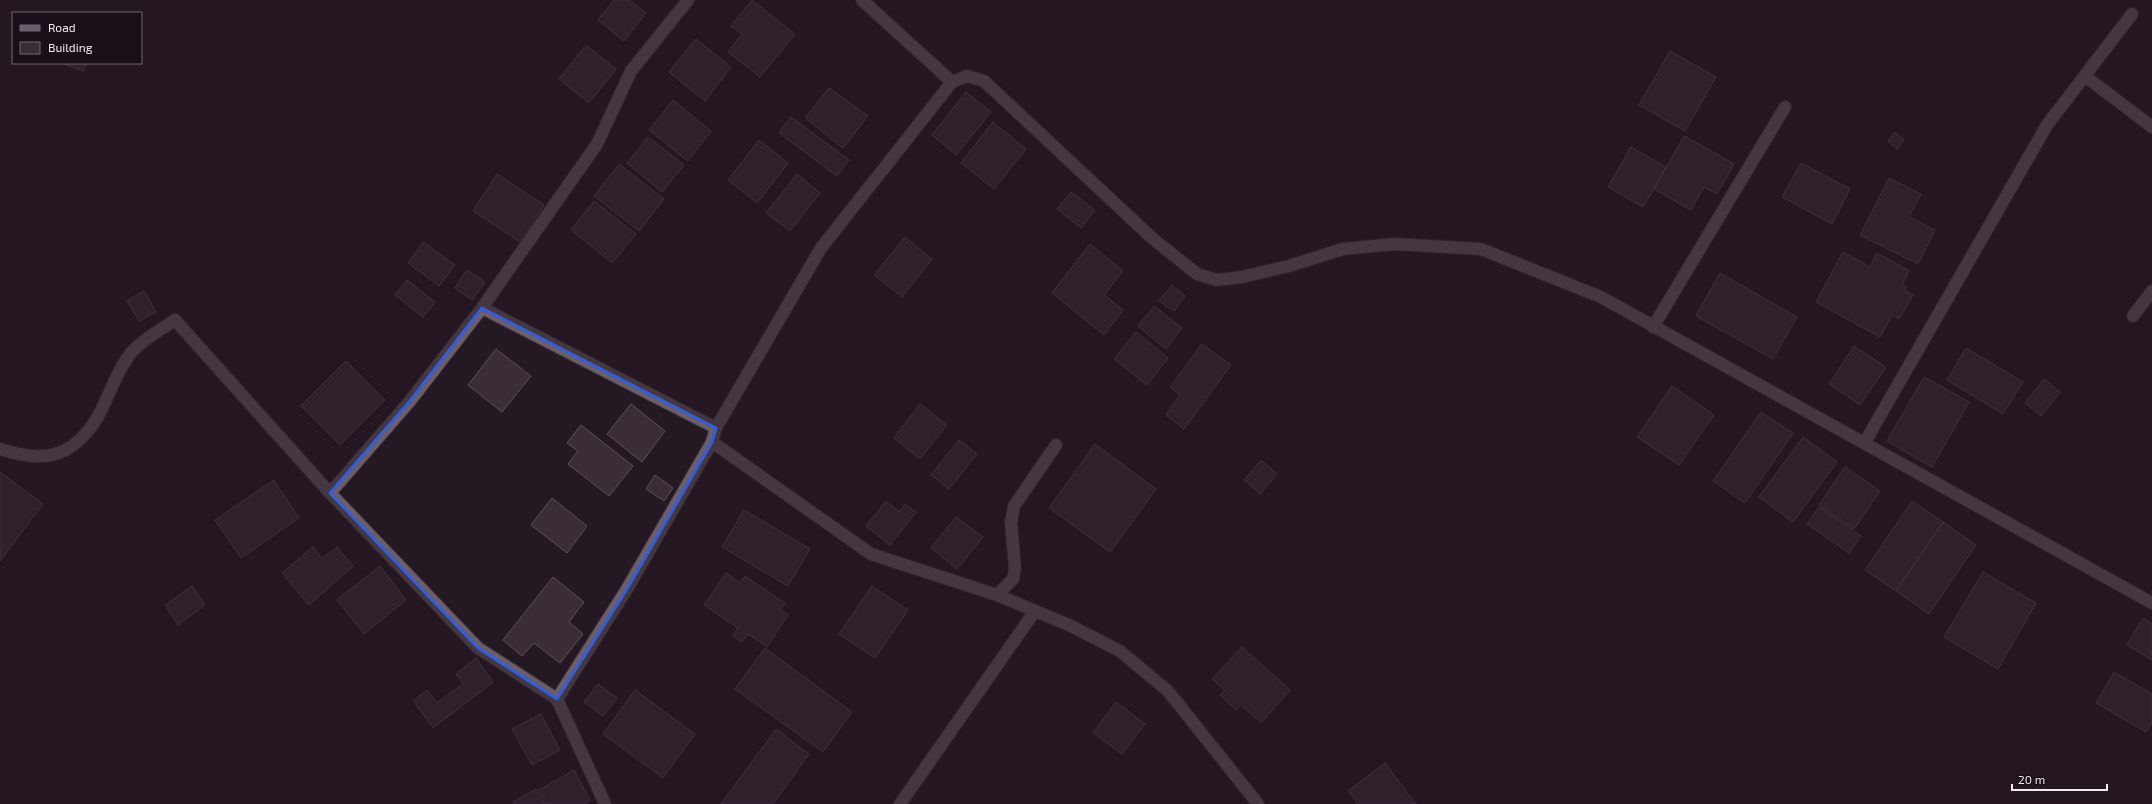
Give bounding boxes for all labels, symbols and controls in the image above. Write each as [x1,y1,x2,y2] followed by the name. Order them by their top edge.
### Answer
[12,12,142,64] legend
[48,20,76,34] text: Road
[48,40,93,54] text: Building
[2012,766,2107,792] scale bar
[2018,772,2045,786] text: 20 m

